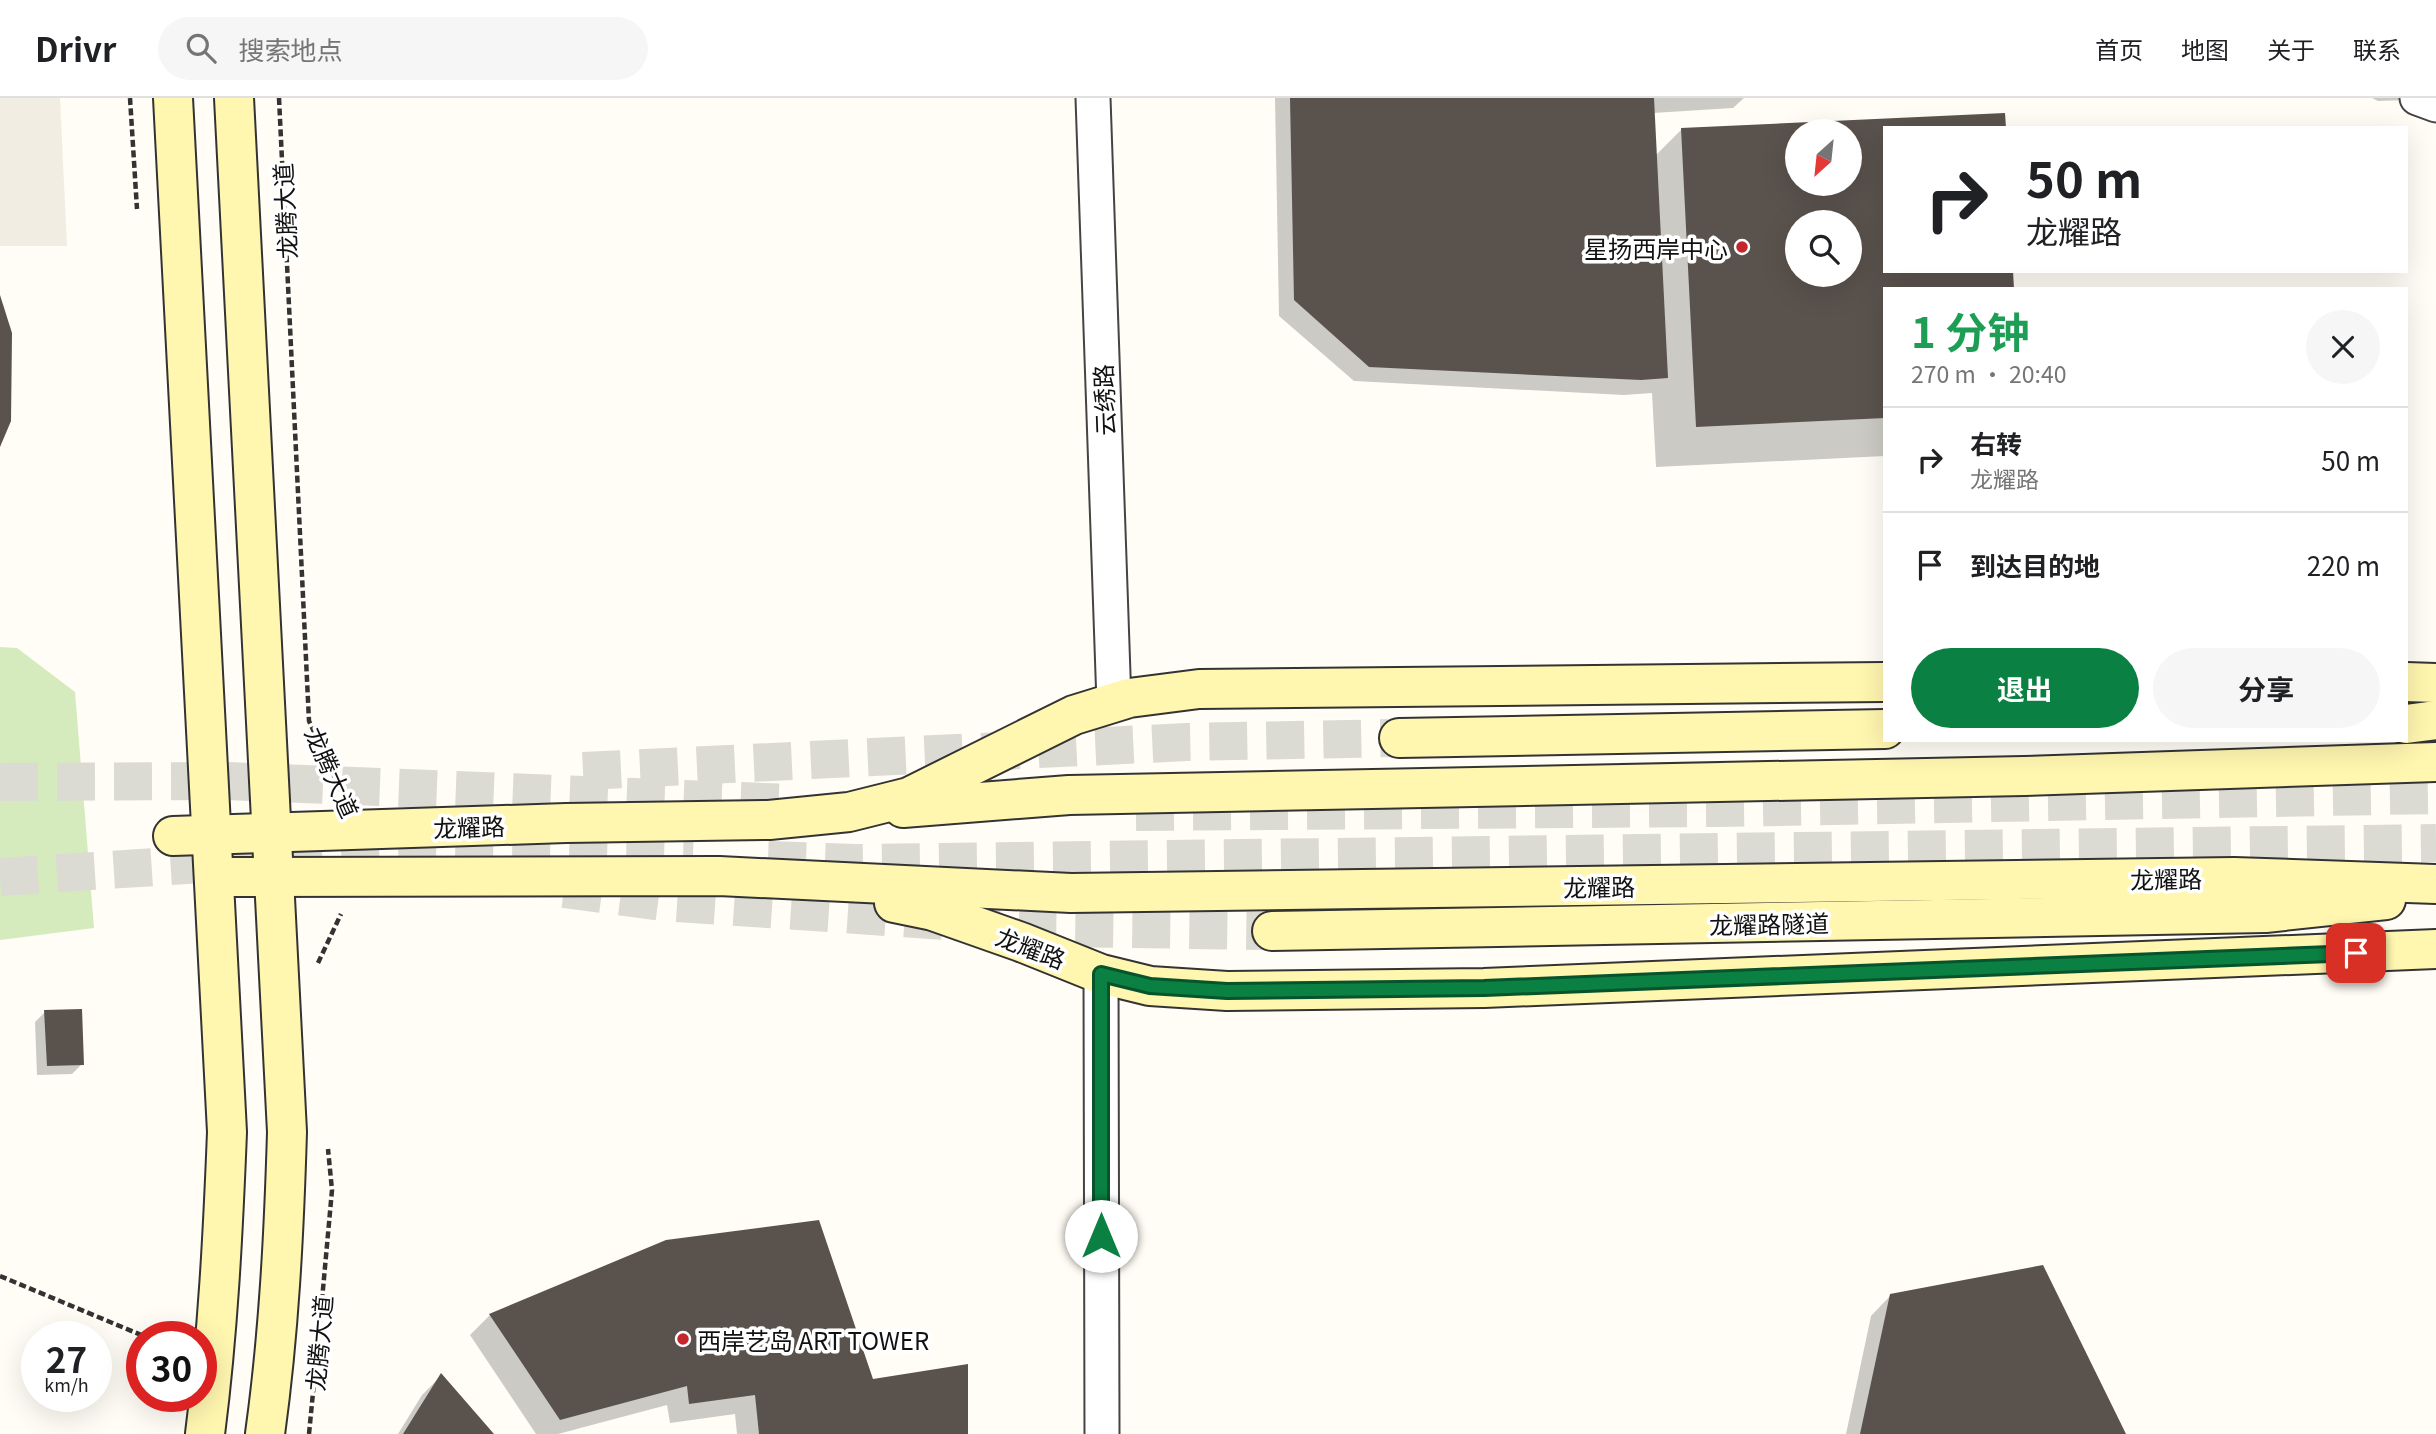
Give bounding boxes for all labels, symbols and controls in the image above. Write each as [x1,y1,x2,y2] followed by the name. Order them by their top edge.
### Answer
[158,17,648,80] search box
[35,24,116,72] text: Drivr
[182,29,220,67] icon: search
[238,30,342,67] text: 搜索地点
[2095,31,2143,66] text: 首页
[2181,31,2229,66] text: 地图
[2267,31,2315,66] text: 关于
[2353,31,2401,66] text: 联系
[1785,119,1862,196] north arrow
[1785,119,1862,287] map controls
[2026,141,2142,212] text: 50 m
[1911,154,2002,245] icon: right
[264,162,304,260] street label: 龙腾大道
[2026,207,2122,253] text: 龙耀路
[1785,210,1862,287] button: search
[1584,230,1728,265] place label: 星扬西岸中心
[1734,239,1750,255] marker: 星扬西岸中心
[1911,299,2029,360] text: 1 分钟
[2306,310,2380,384] button: close
[1911,356,2067,390] text: 270 m · 20:40
[1084,363,1122,437] street label: 云绣路
[1970,424,2022,461] text: 右转
[1911,441,1949,479] icon: right
[2321,441,2380,478] text: 50 m
[1970,461,2039,495] text: 龙耀路
[1911,546,1949,584] icon: arrive
[1970,546,2100,583] text: 到达目的地
[2307,546,2380,583] text: 220 m
[1911,648,2139,728] button: 退出
[2153,648,2380,728] button: 分享
[297,721,369,823] street label: 龙腾大道
[432,807,506,845] street label: 龙耀路
[2130,860,2202,896] street label: 龙耀路
[1563,868,1635,904] street label: 龙耀路
[1709,904,1829,942] street label: 龙耀路隧道
[991,918,1071,976] street label: 龙耀路
[2326,923,2386,983] pin
[2337,934,2375,972] icon: arrive
[1064,1199,1138,1273] position arrow
[296,1294,340,1392] street label: 龙腾大道
[126,1321,217,1412] speed limit sign: 30
[697,1322,929,1357] place label: 西岸艺岛 ART TOWER
[675,1331,691,1347] marker: 西岸艺岛 ART TOWER
[46,1332,87,1383] text: 27
[44,1371,89,1397] text: km/h

